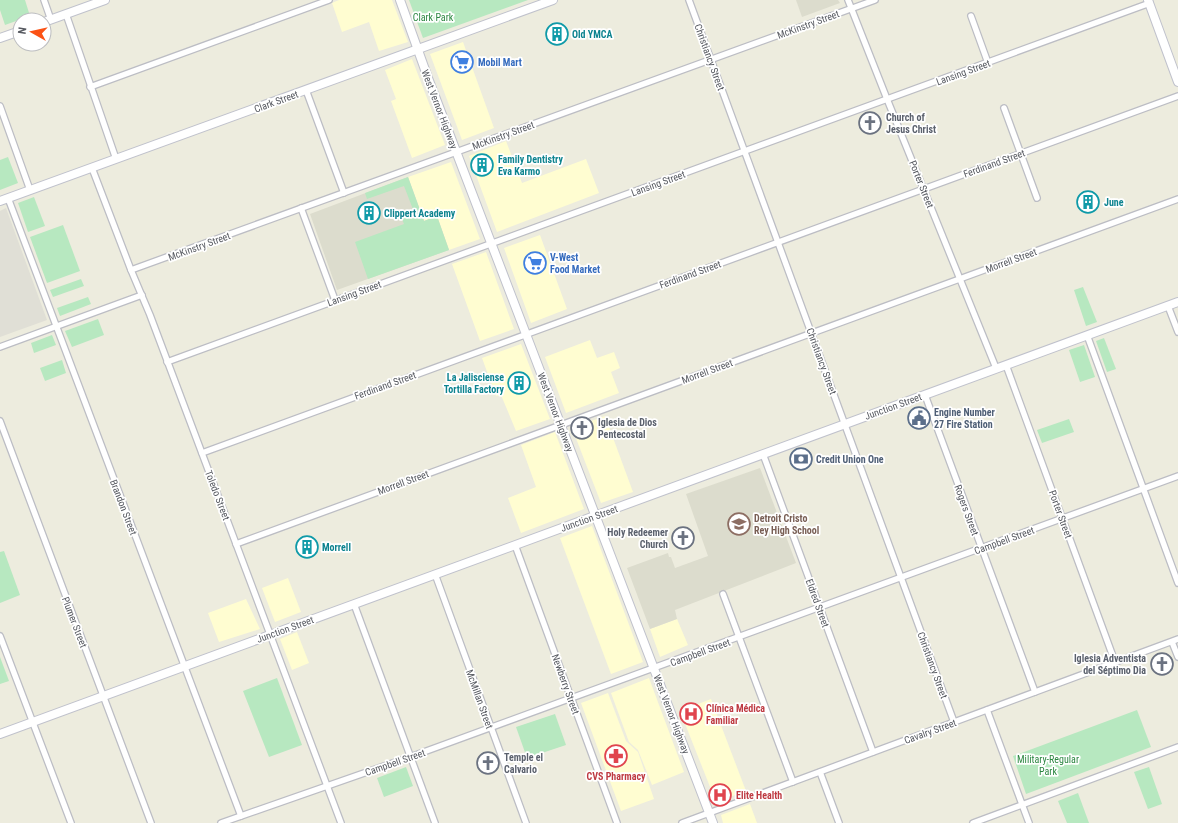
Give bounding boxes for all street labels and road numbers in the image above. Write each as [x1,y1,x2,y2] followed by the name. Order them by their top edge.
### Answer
[776,8,841,41] street label: McKinstry Street
[692,22,727,92] street label: Christiancy Street
[935,58,992,87] street label: Lansing Street
[419,68,460,150] street label: West Vernor Highway
[253,88,300,115] street label: Clark Street
[471,119,536,152] street label: McKinstry Street
[962,147,1027,180] street label: Ferdinand Street
[907,159,936,210] street label: Porter Street
[630,169,687,198] street label: Lansing Street
[167,230,232,263] street label: McKinstry Street
[984,246,1038,275] street label: Morrell Street
[658,258,723,291] street label: Ferdinand Street
[326,279,383,308] street label: Lansing Street
[804,326,839,396] street label: Christiancy Street
[680,357,734,386] street label: Morrell Street
[353,369,418,402] street label: Ferdinand Street
[535,371,576,453] street label: West Vernor Highway
[863,391,923,422] street label: Junction Street
[376,468,430,497] street label: Morrell Street
[203,469,232,522] street label: Toledo Street
[108,478,139,536] street label: Brandon Street
[952,483,981,537] street label: Rogers Street
[1047,489,1074,540] street label: Porter Street
[559,503,619,534] street label: Junction Street
[973,525,1036,556] street label: Campbell Street
[804,578,831,629] street label: Eldred Street
[60,595,89,649] street label: Plumer Street
[255,614,315,645] street label: Junction Street
[915,630,950,700] street label: Christiancy Street
[669,637,732,668] street label: Campbell Street
[550,653,581,716] street label: Newberry Street
[464,668,495,730] street label: McMillan Street
[651,673,692,755] street label: West Vernor Highway
[903,717,958,746] street label: Cavalry Street
[364,747,427,778] street label: Campbell Street

